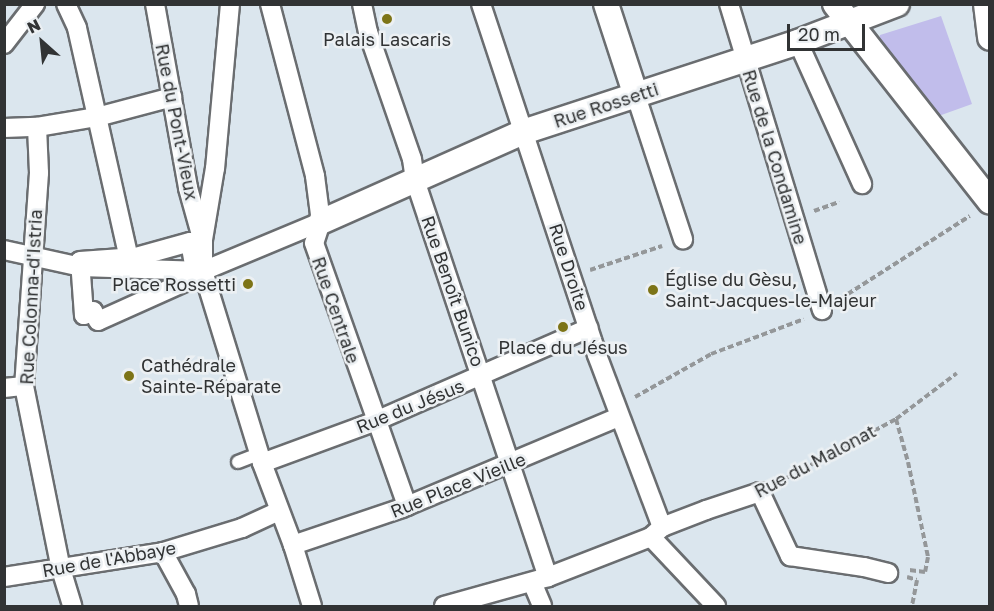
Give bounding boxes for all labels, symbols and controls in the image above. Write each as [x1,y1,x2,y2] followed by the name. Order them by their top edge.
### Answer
[12,12,72,72] north arrow
[380,12,394,26] marker: Palais Lascaris
[790,12,868,50] scale bar
[24,14,44,38] text: N
[798,23,840,45] text: 20 m
[323,28,451,50] place label: Palais Lascaris
[151,42,203,202] street label: Rue du Pont-Vieux
[738,67,812,247] street label: Rue de la Condamine
[551,78,661,132] street label: Rue Rossetti
[16,209,46,385] street label: Rue Colonna-d'Istria
[417,213,489,369] street label: Rue Benoît Bunico
[545,221,593,313] street label: Rue Droite
[308,254,364,366] street label: Rue Centrale
[665,269,877,312] place label: Église du Gèsu, Saint-Jacques-le-Majeur
[112,273,236,295] place label: Place Rossetti
[241,277,255,291] marker: Place Rossetti
[646,283,660,297] marker: Église du Gèsu, Saint-Jacques-le-Majeur
[556,320,570,334] marker: Place du Jésus
[498,336,628,358] place label: Place du Jésus
[141,355,281,398] place label: Cathédrale Sainte-Réparate
[122,369,136,383] marker: Cathédrale Sainte-Réparate
[353,375,467,437] street label: Rue du Jésus
[751,420,879,502] street label: Rue du Malonat
[387,448,529,522] street label: Rue Place Vieille
[40,537,178,581] street label: Rue de l'Abbaye

